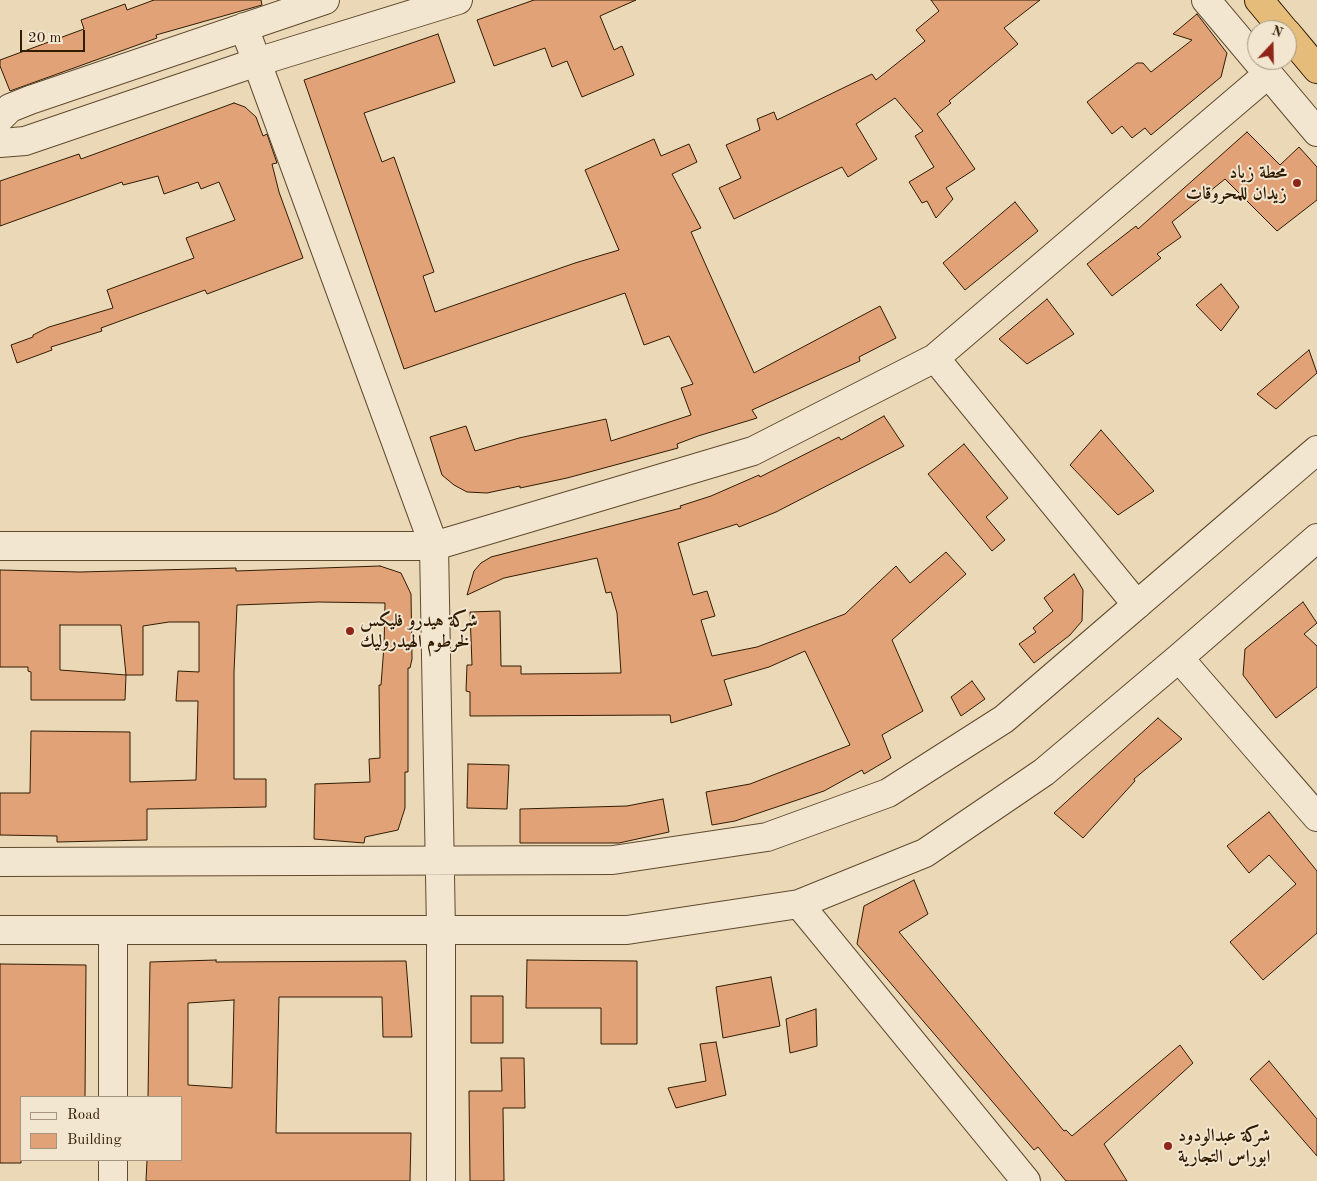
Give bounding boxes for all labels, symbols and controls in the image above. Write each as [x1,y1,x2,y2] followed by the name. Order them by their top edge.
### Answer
[22,20,88,52] scale bar
[1247,20,1297,70] north arrow
[1270,23,1285,40] text: N
[28,31,62,46] text: 20 m
[1186,162,1287,204] place label: محطة زياد زيدان للمحروقات
[1291,177,1303,189] marker: محطة زياد زيدان للمحروقات
[360,610,478,652] place label: شركة هيدرو فليكس لخرطوم الهيدروليك
[344,625,356,637] marker: شركة هيدرو فليكس لخرطوم الهيدروليك
[20,1096,182,1161] legend
[67,1108,100,1123] text: Road
[1178,1125,1270,1168] place label: شركة عبدالودود ابوراس التجارية
[67,1133,122,1148] text: Building
[1162,1140,1174,1152] marker: شركة عبدالودود ابوراس التجارية

